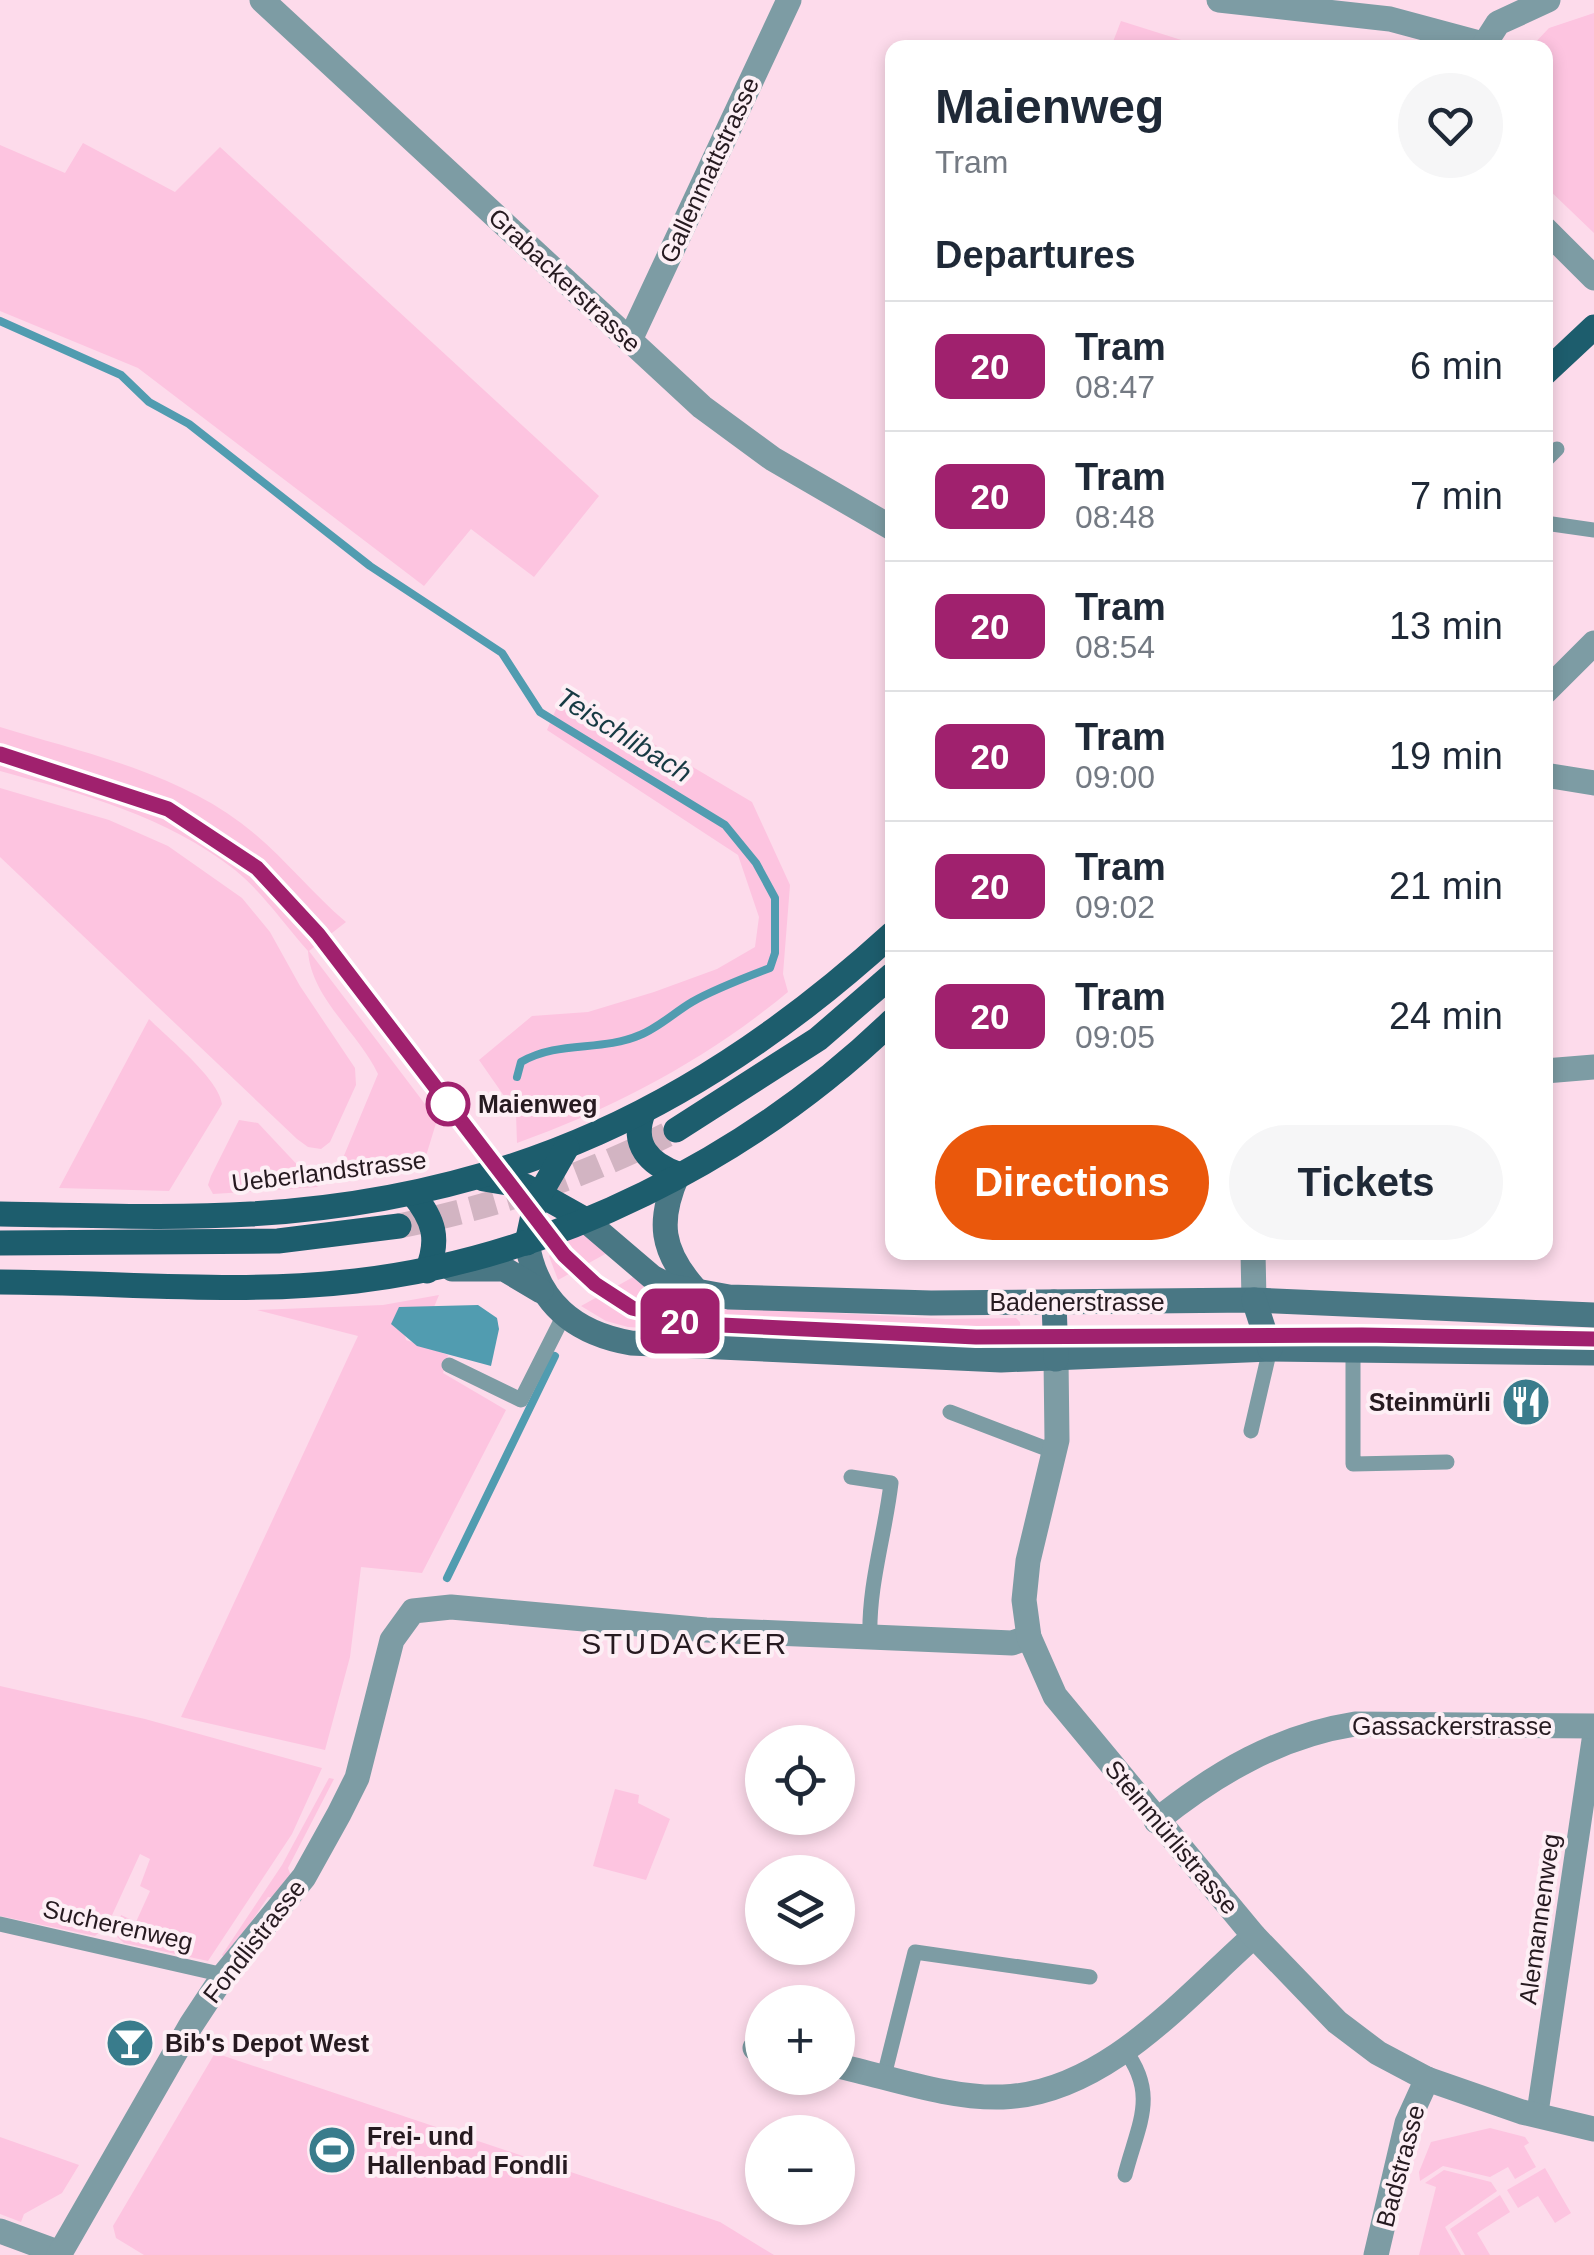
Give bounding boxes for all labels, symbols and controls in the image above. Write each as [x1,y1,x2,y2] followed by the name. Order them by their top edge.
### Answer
[654,73,764,267] street label: Gallenmattstrasse
[1398,73,1503,178] button: heart
[935,80,1164,133] text: Maienweg
[935,144,1008,180] text: Tram
[483,202,647,358] street label: Grabackerstrasse
[935,234,1136,276] text: Departures
[1075,326,1166,368] text: Tram
[1410,345,1503,387] text: 6 min
[971,347,1009,386] text: 20
[1075,369,1155,405] text: 08:47
[1075,456,1166,498] text: Tram
[1410,475,1503,517] text: 7 min
[971,477,1009,516] text: 20
[1075,499,1155,535] text: 08:48
[1075,586,1166,628] text: Tram
[1389,605,1503,647] text: 13 min
[971,607,1009,646] text: 20
[1075,629,1155,665] text: 08:54
[551,681,697,789] water label: Teischlibach
[1075,716,1166,758] text: Tram
[1389,735,1503,777] text: 19 min
[971,737,1009,776] text: 20
[1075,759,1155,795] text: 09:00
[1075,846,1166,888] text: Tram
[1389,865,1503,907] text: 21 min
[971,867,1009,906] text: 20
[1075,889,1155,925] text: 09:02
[1075,976,1166,1018] text: Tram
[1389,995,1503,1037] text: 24 min
[971,997,1009,1036] text: 20
[1075,1019,1155,1055] text: 09:05
[427,1083,469,1125] marker: Maienweg
[478,1090,597,1118] place label: Maienweg
[935,1125,1209,1240] button: Directions
[1229,1125,1503,1240] button: Tickets
[230,1145,428,1197] street label: Ueberlandstrasse
[635,1288,725,1354] line badge: 20
[989,1288,1165,1316] street label: Badenerstrasse
[661,1302,699,1341] text: 20
[1500,1376,1552,1428] restaurant icon: Steinmürli
[1369,1388,1491,1416] place label: Steinmürli
[581,1627,789,1660] district label: STUDACKER
[1352,1712,1552,1740] street label: Gassackerstrasse
[745,1725,855,2225] map controls
[745,1725,855,1835] button: locate
[1100,1755,1244,1919] street label: Steinmürlistrasse
[1513,1832,1565,2006] street label: Alemannenweg
[745,1855,855,1965] button: layers
[197,1874,311,2008] street label: Fondlistrasse
[40,1894,196,1956] street label: Sucherenweg
[745,1985,855,2095] button: +
[104,2017,156,2069] bar icon: Bib's Depot West
[165,2029,370,2057] place label: Bib's Depot West
[1370,2102,1430,2230] street label: Badstrasse
[745,2115,855,2225] button: −
[367,2122,568,2179] place label: Frei- und Hallenbad Fondli
[306,2124,358,2176] sports icon: Frei- und Hallenbad Fondli

